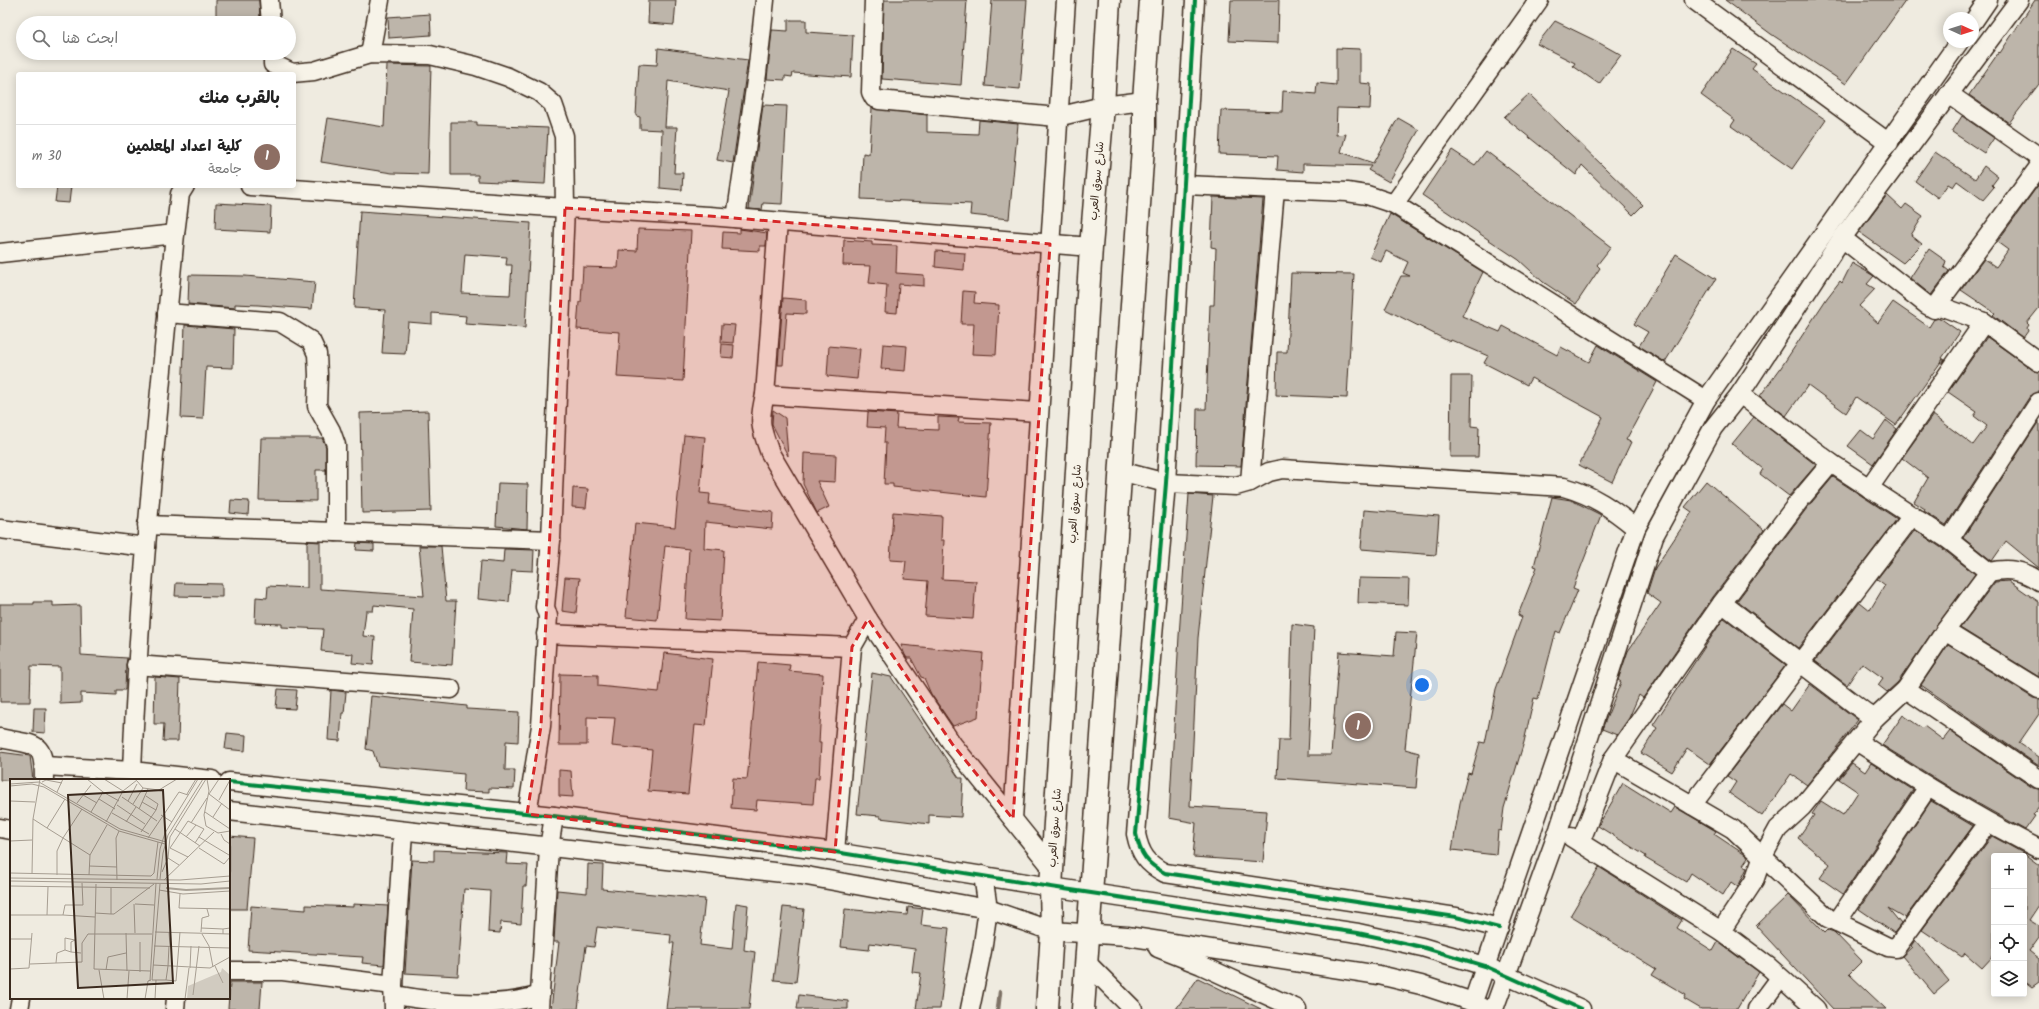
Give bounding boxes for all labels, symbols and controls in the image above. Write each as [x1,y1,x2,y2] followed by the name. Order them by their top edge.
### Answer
[1943,12,1979,48] north arrow
[16,16,296,60] search box
[30,27,52,49] icon: search
[62,27,118,51] text: ابحث هنا
[199,85,280,112] text: بالقرب منك
[127,135,242,159] text: كلية اعداد المعلمين
[1085,141,1109,221] street label: شارع سوق العرب
[32,146,62,167] text: 30 m
[265,146,269,167] text: 1
[208,159,242,180] text: جامعة
[1063,464,1087,544] street label: شارع سوق العرب
[1412,675,1432,695] your location
[1345,711,1371,741] pin: 1
[10,779,230,999] inset map
[1043,788,1067,868] street label: شارع سوق العرب
[1991,853,2027,997] map controls
[1991,853,2027,889] button: +
[1991,889,2027,925] button: −
[1991,925,2027,961] button: locate
[1991,961,2027,997] button: layers

